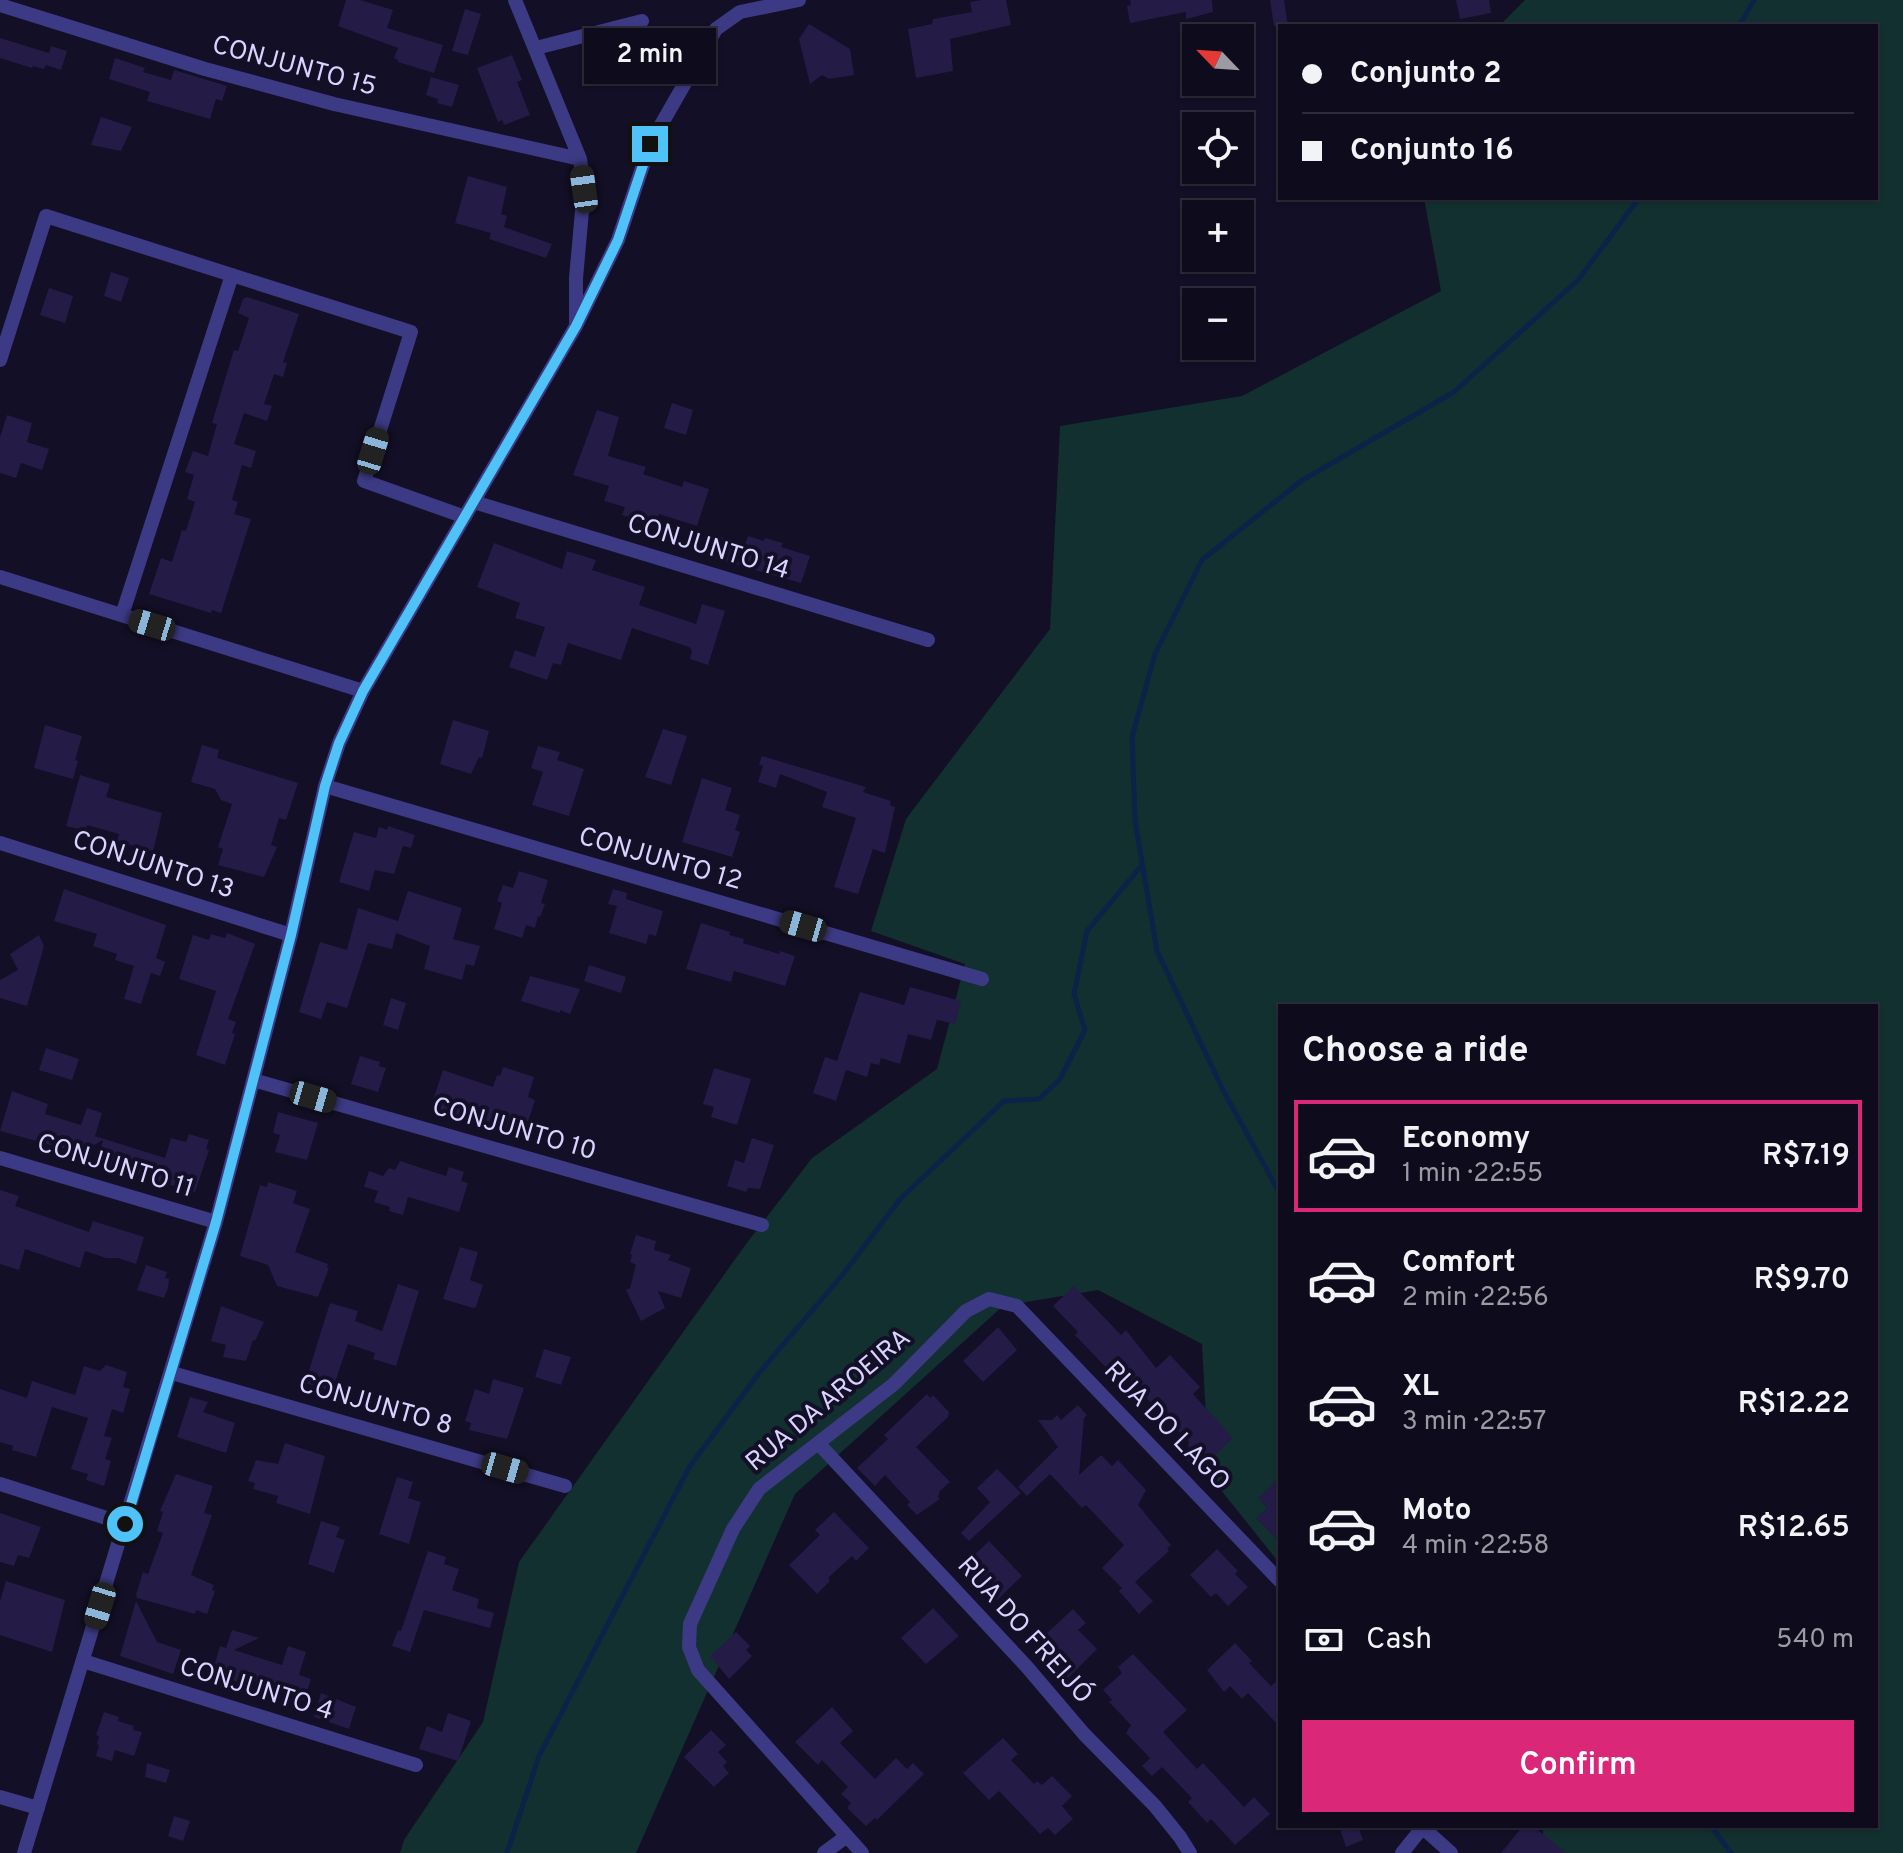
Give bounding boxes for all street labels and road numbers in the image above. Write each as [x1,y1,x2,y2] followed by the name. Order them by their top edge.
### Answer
[208,29,380,105] street label: CONJUNTO 15
[623,508,793,588] street label: CONJUNTO 14
[574,821,746,899] street label: CONJUNTO 12
[68,824,238,908] street label: CONJUNTO 13
[428,1091,600,1169] street label: CONJUNTO 10
[33,1128,197,1206] street label: CONJUNTO 11
[740,1322,918,1480] street label: RUA DA AROEIRA
[1096,1355,1236,1499] street label: RUA DO LAGO
[294,1368,456,1444] street label: CONJUNTO 8
[949,1549,1100,1712] street label: RUA DO FREIJÓ
[175,1651,337,1729] street label: CONJUNTO 4

